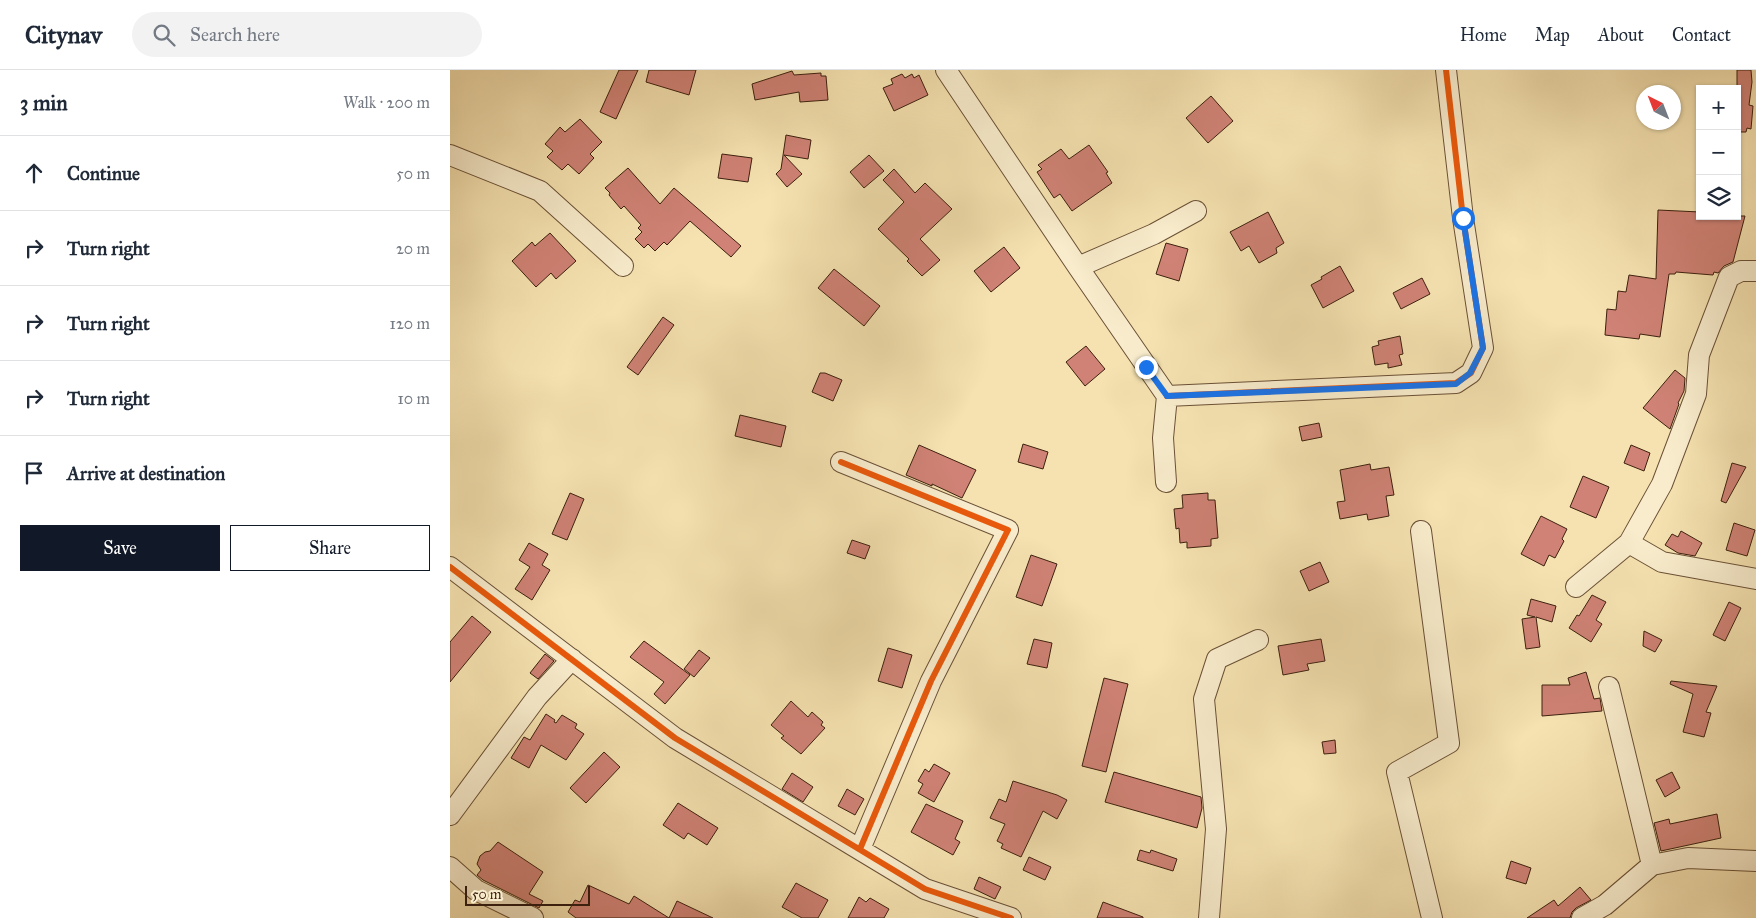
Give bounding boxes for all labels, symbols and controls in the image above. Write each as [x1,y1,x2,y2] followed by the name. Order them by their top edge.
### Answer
[132,12,482,57] search box
[25,20,102,50] text: Citynav
[150,21,178,49] icon: search
[190,23,280,46] text: Search here
[1460,24,1507,46] text: Home
[1535,24,1570,46] text: Map
[1598,24,1644,46] text: About
[1672,24,1731,46] text: Contact
[1636,85,1681,130] north arrow
[1696,85,1741,220] map controls
[1696,85,1741,130] button: +
[20,90,68,116] text: 3 min
[343,93,430,112] text: Walk · 200 m
[1696,130,1741,175] button: −
[20,159,48,187] icon: ahead
[67,162,140,185] text: Continue
[396,164,430,183] text: 50 m
[1696,175,1741,220] button: layers
[1452,207,1475,230] route start
[20,234,48,262] icon: right
[67,237,150,260] text: Turn right
[396,239,430,258] text: 20 m
[20,309,48,337] icon: right
[67,312,150,335] text: Turn right
[390,314,430,333] text: 120 m
[1135,356,1158,379] route end
[20,384,48,412] icon: right
[67,387,150,410] text: Turn right
[398,389,430,408] text: 10 m
[20,459,48,487] icon: arrive
[67,462,225,485] text: Arrive at destination
[20,525,220,571] button: Save
[230,525,430,571] button: Share
[465,883,590,906] scale bar
[472,886,501,903] text: 50 m

